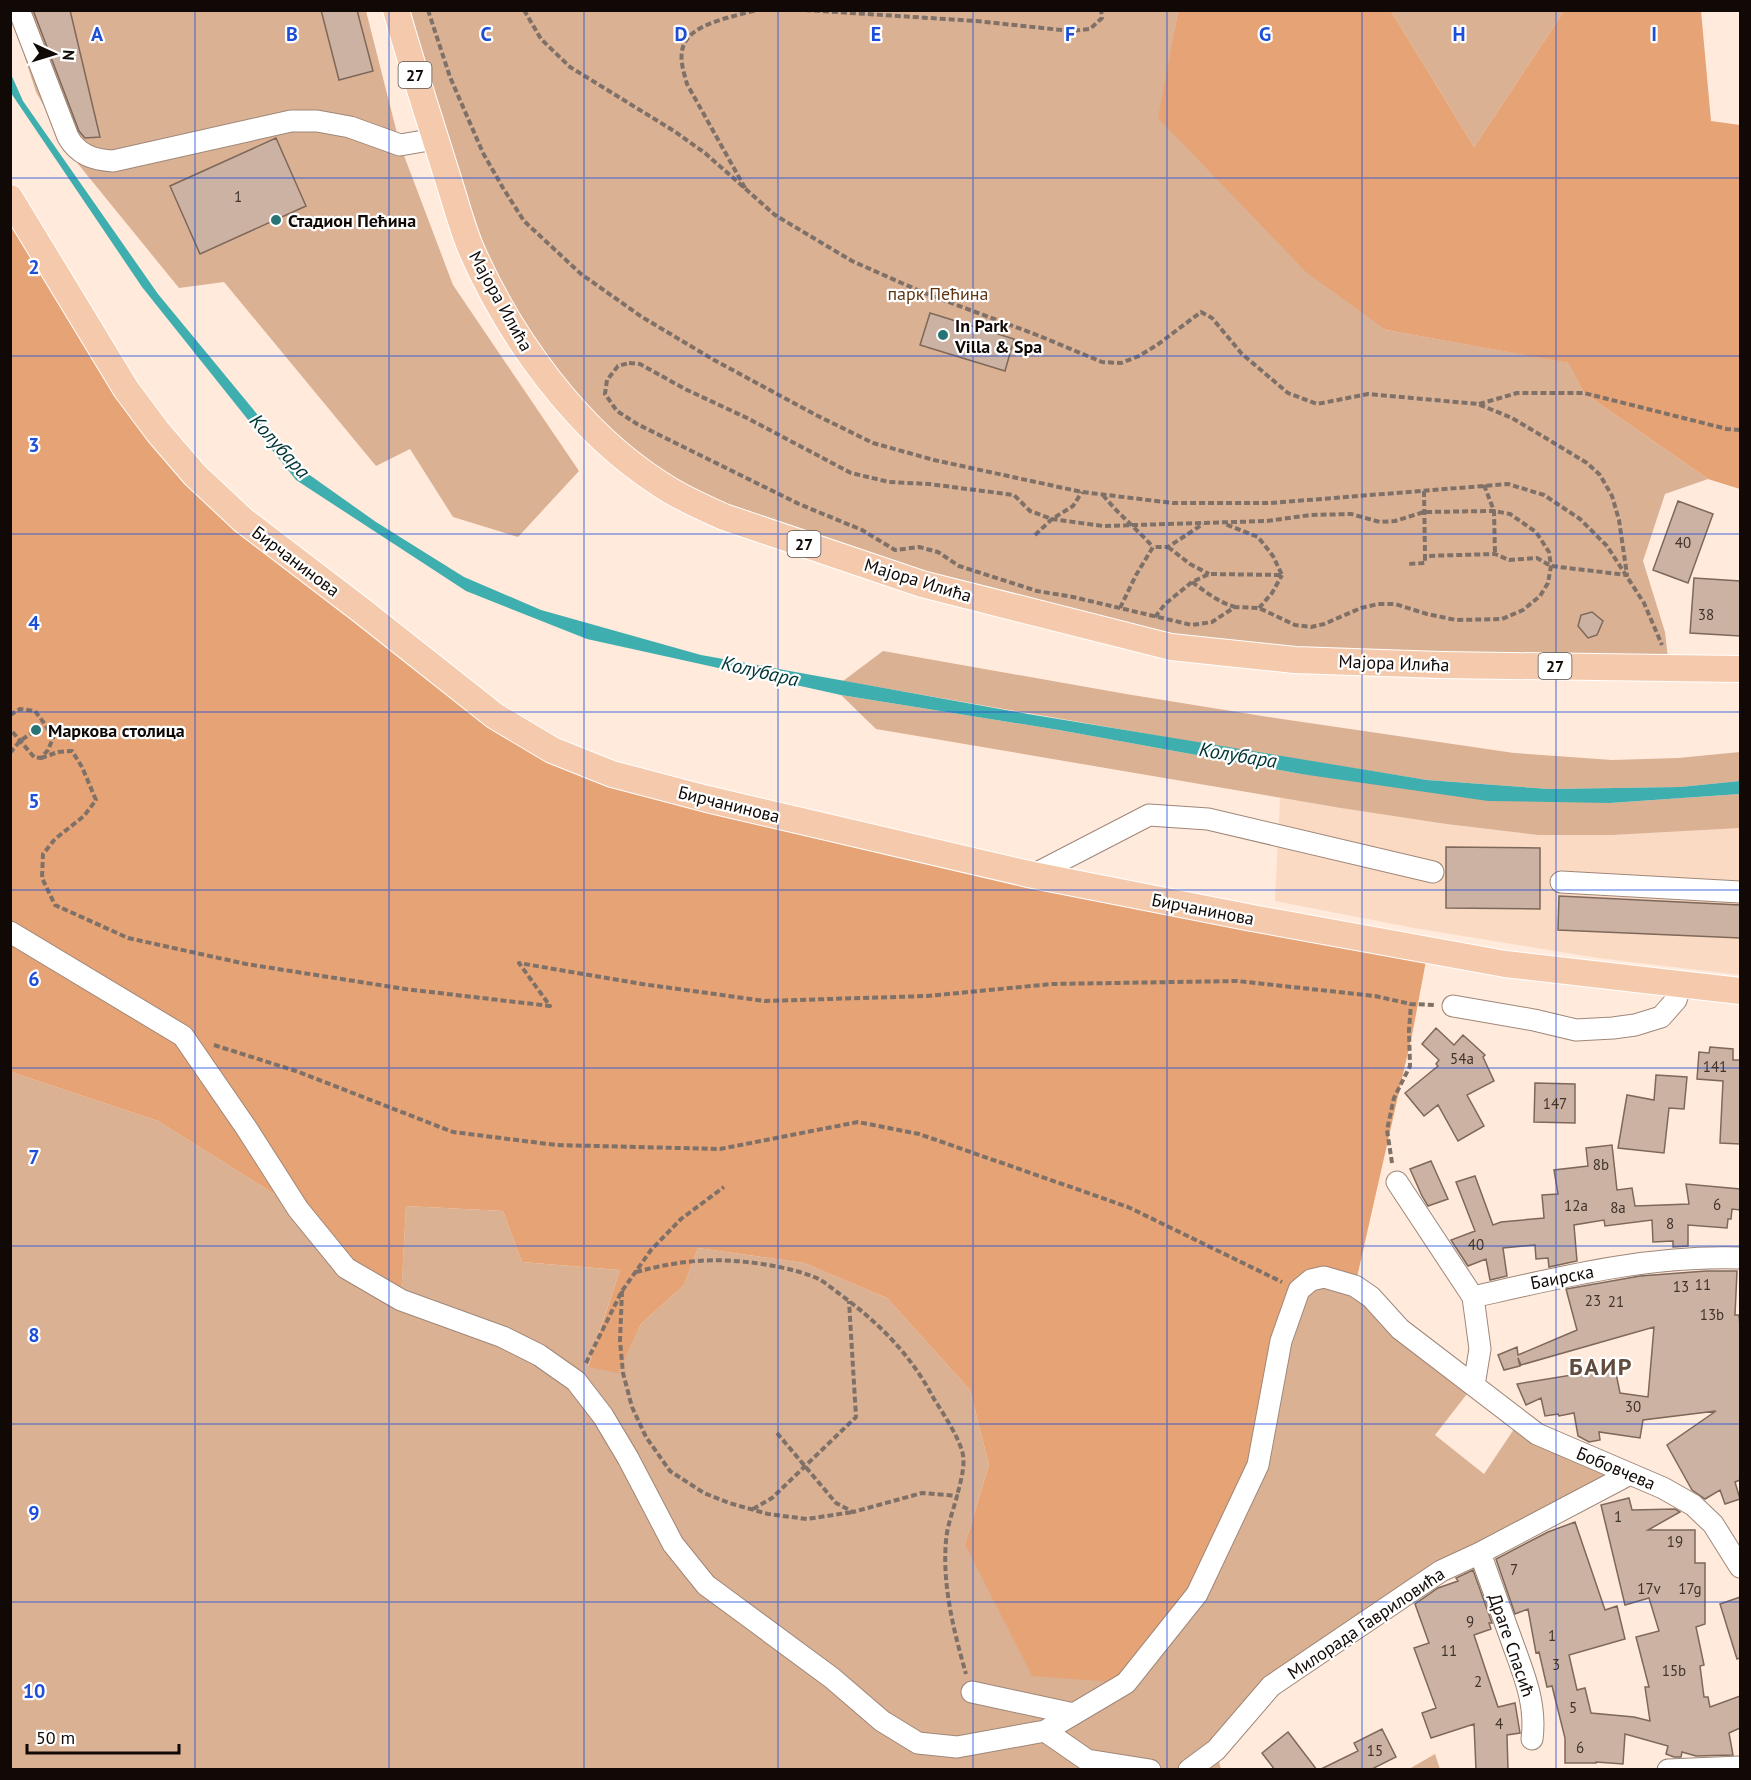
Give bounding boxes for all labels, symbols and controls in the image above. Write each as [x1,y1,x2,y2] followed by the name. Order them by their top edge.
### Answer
[91,21,104,47] text: A
[286,21,298,47] text: B
[480,21,492,47] text: C
[675,21,688,47] text: D
[871,21,881,47] text: E
[1065,21,1075,47] text: F
[1259,21,1271,47] text: G
[1452,21,1466,47] text: H
[1651,21,1657,47] text: I
[24,24,84,84] north arrow
[59,49,79,61] text: N
[398,62,432,88] road number: 27
[234,187,242,206] house number: 1
[288,209,416,232] place label: Стадион Пећина
[269,213,283,227] marker: Стадион Пећина
[464,247,538,355] street label: Мајора Илића
[28,254,40,280] text: 2
[887,282,989,305] park label: парк Пећина
[954,314,1042,358] place label: In Park Villa & Spa
[936,328,950,342] marker: In Park Villa & Spa
[244,408,316,484] water label: Колубара
[28,432,40,458] text: 3
[248,521,344,601] street label: Бирчанинова
[788,531,820,557] road number: 27
[1675,533,1691,552] house number: 40
[862,553,974,607] street label: Мајора Илића
[1698,605,1714,624] house number: 38
[28,610,40,636] text: 4
[719,650,801,693] water label: Колубара
[1338,650,1450,676] street label: Мајора Илића
[1538,653,1572,679] road number: 27
[48,719,185,742] place label: Маркова столица
[29,723,43,737] marker: Маркова столица
[1197,736,1279,774] water label: Колубара
[676,780,782,828] street label: Бирчанинова
[28,788,40,814] text: 5
[1150,888,1256,930] street label: Бирчанинова
[28,966,40,992] text: 6
[1450,1049,1474,1068] house number: 54a
[1703,1057,1727,1076] house number: 141
[1543,1094,1567,1113] house number: 147
[28,1144,40,1170] text: 7
[1593,1155,1609,1174] house number: 8b
[1713,1195,1721,1214] house number: 6
[1564,1196,1588,1215] house number: 12a
[1610,1198,1626,1217] house number: 8a
[1666,1214,1674,1233] house number: 8
[1468,1235,1484,1254] house number: 40
[1528,1260,1596,1294] street label: Баирска
[1695,1275,1711,1294] house number: 11
[1673,1277,1689,1296] house number: 13
[1585,1291,1601,1310] house number: 23
[1608,1292,1624,1311] house number: 21
[1700,1305,1724,1324] house number: 13b
[28,1322,40,1348] text: 8
[1569,1351,1633,1382] district label: БАИР
[1625,1397,1641,1416] house number: 30
[1573,1441,1659,1495] street label: Бобовчева
[28,1500,40,1526] text: 9
[1614,1507,1622,1526] house number: 1
[1667,1532,1683,1551] house number: 19
[1510,1560,1518,1579] house number: 7
[1283,1562,1449,1684] street label: Милорада Гавриловића
[1637,1579,1662,1598] house number: 17v
[1678,1579,1702,1598] house number: 17g
[1484,1590,1540,1700] street label: Драге Спасић
[1466,1612,1474,1631] house number: 9
[1548,1626,1556,1645] house number: 1
[1441,1641,1457,1660] house number: 11
[1552,1655,1560,1674] house number: 3
[1662,1661,1686,1680] house number: 15b
[1474,1672,1482,1691] house number: 2
[23,1678,45,1704] text: 10
[1569,1698,1577,1717] house number: 5
[1495,1714,1503,1733] house number: 4
[27,1717,178,1755] scale bar
[36,1726,75,1749] text: 50 m
[1576,1738,1584,1757] house number: 6
[1367,1741,1383,1760] house number: 15

